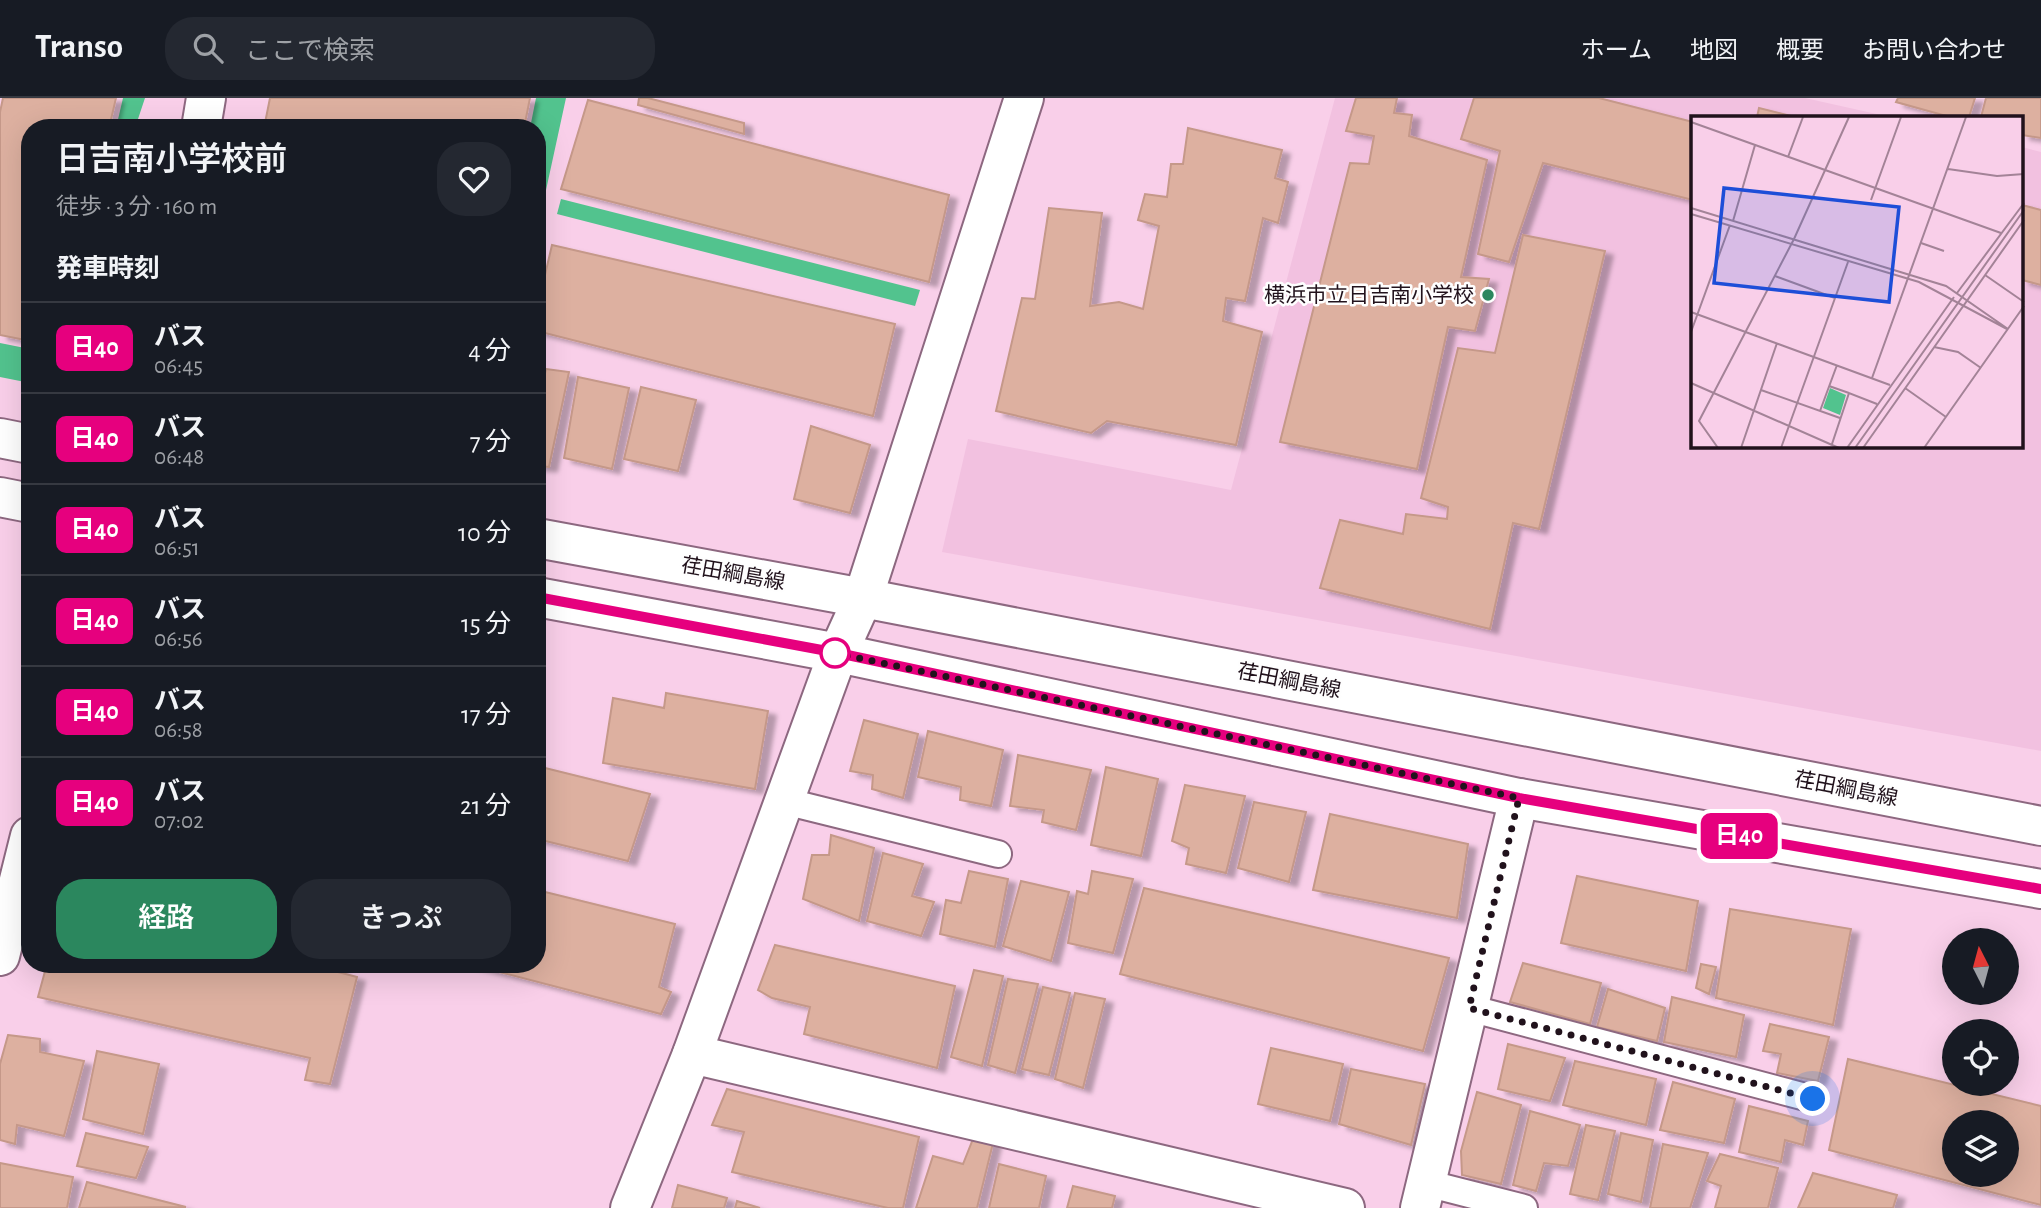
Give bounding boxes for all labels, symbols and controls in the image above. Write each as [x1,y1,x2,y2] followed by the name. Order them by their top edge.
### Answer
[165,17,655,80] search box
[189,29,227,67] icon: search
[35,31,123,64] text: Transo
[245,38,375,64] text: ここで検索
[1581,39,1652,63] text: ホーム
[1690,39,1738,63] text: 地図
[1776,39,1824,63] text: 概要
[1862,39,2006,63] text: お問い合わせ
[1691,116,2024,448] inset map
[437,142,511,216] button: heart
[56,144,287,177] text: 日吉南小学校前
[56,196,217,219] text: 徒歩 · 3 分 · 160 m
[56,256,160,282] text: 発車時刻
[1264,284,1474,306] place label: 横浜市立日吉南小学校
[1480,287,1496,303] marker: 横浜市立日吉南小学校
[154,324,206,350] text: バス
[70,336,119,360] text: 日40
[468,338,511,364] text: 4 分
[154,355,203,378] text: 06:45
[154,415,206,441] text: バス
[70,427,119,451] text: 日40
[470,429,511,455] text: 7 分
[154,446,204,469] text: 06:48
[154,506,206,532] text: バス
[70,518,119,542] text: 日40
[458,520,511,546] text: 10 分
[154,537,200,560] text: 06:51
[679,554,787,593] street label: 荏田綱島線
[154,597,206,623] text: バス
[70,609,119,633] text: 日40
[461,611,511,637] text: 15 分
[154,628,203,651] text: 06:56
[820,638,850,668] unlabelled marker
[1235,660,1343,701] street label: 荏田綱島線
[154,688,206,714] text: バス
[70,700,119,724] text: 日40
[461,702,511,728] text: 17 分
[154,719,203,742] text: 06:58
[1792,768,1900,809] street label: 荏田綱島線
[154,779,206,805] text: バス
[70,791,119,815] text: 日40
[460,793,511,819] text: 21 分
[154,810,204,833] text: 07:02
[1699,813,1779,859] line badge: 日40
[1715,824,1763,848] text: 日40
[56,879,277,959] button: 経路
[291,879,511,959] button: きっぷ
[1942,928,2020,1004] north arrow
[1942,928,2019,1187] map controls
[1942,1019,2019,1096] button: locate
[1795,1081,1830,1116] your location
[1942,1110,2019,1187] button: layers

